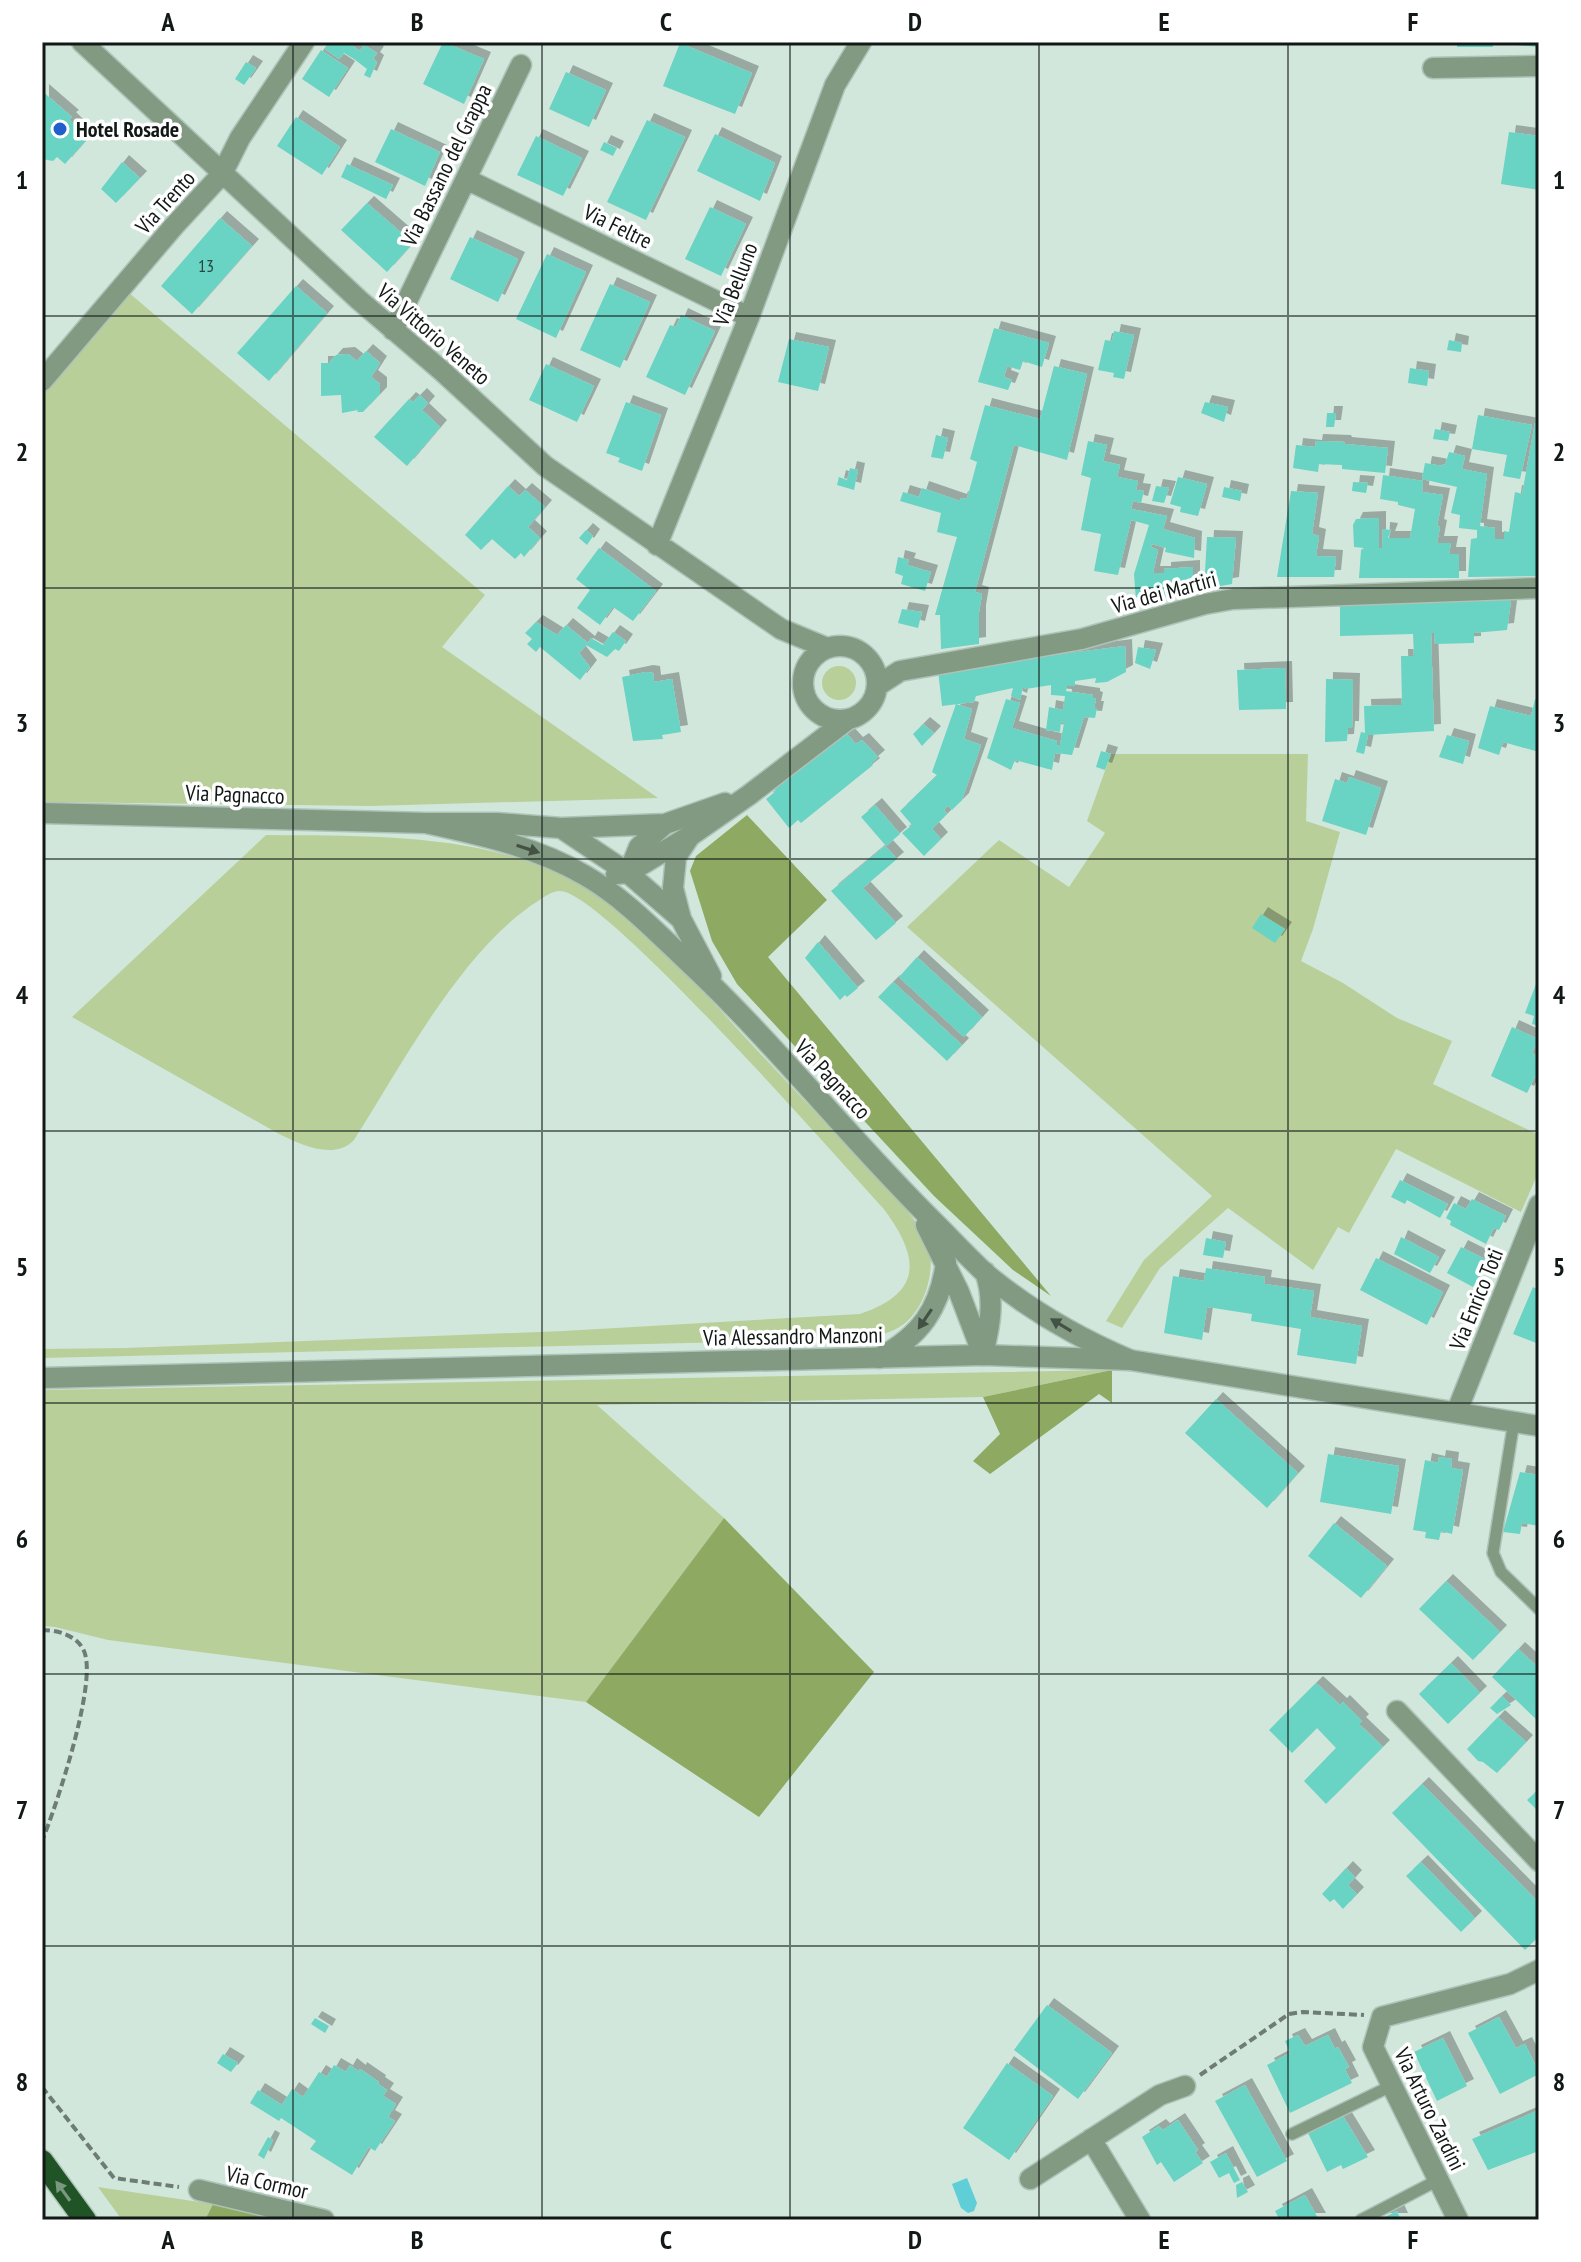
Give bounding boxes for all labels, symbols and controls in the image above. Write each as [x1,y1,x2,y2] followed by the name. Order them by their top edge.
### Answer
[160,5,175,38] text: A
[411,5,424,38] text: B
[660,5,672,38] text: C
[908,5,922,38] text: D
[1158,5,1170,38] text: E
[1408,5,1419,38] text: F
[394,79,497,252] street label: Via Bassano del Grappa
[76,115,179,143] place label: Hotel Rosade
[51,120,69,138] marker: Hotel Rosade
[16,163,28,196] text: 1
[1553,163,1565,196] text: 1
[129,164,201,240] street label: Via Trento
[578,197,657,255] street label: Via Feltre
[706,238,764,330] street label: Via Belluno
[198,254,214,277] house number: 13
[371,277,496,391] street label: Via Vittorio Veneto
[16,435,28,468] text: 2
[1553,435,1565,468] text: 2
[1107,565,1220,620] street label: Via dei Martiri
[16,706,28,739] text: 3
[1553,706,1565,739] text: 3
[184,778,285,810] street label: Via Pagnacco
[517,844,541,856] one-way arrow
[16,978,29,1011] text: 4
[1553,978,1566,1011] text: 4
[788,1033,877,1125] street label: Via Pagnacco
[1443,1244,1509,1355] street label: Via Enrico Toti
[16,1250,28,1283] text: 5
[1553,1250,1565,1283] text: 5
[918,1309,933,1330] one-way arrow
[1050,1318,1072,1332] one-way arrow
[702,1320,883,1352] street label: Via Alessandro Manzoni
[16,1522,28,1555] text: 6
[1553,1522,1565,1555] text: 6
[16,1793,28,1826] text: 7
[1553,1793,1565,1826] text: 7
[1388,2042,1472,2175] street label: Via Arturo Zardini
[16,2065,28,2098] text: 8
[1553,2065,1565,2098] text: 8
[222,2159,311,2205] street label: Via Cormor
[56,2180,72,2201] one-way arrow
[160,2223,175,2256] text: A
[411,2223,424,2256] text: B
[660,2223,672,2256] text: C
[908,2223,922,2256] text: D
[1158,2223,1170,2256] text: E
[1408,2223,1419,2256] text: F

